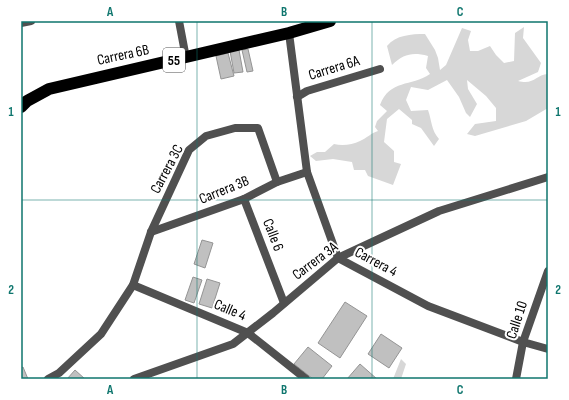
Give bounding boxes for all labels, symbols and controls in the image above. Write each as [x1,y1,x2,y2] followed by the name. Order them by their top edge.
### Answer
[106,4,114,20] text: A
[281,4,287,20] text: B
[457,4,464,20] text: C
[95,40,151,70] street label: Carrera 6B
[163,48,185,72] road number: 55
[306,51,362,85] street label: Carrera 6A
[8,104,14,120] text: 1
[555,104,561,120] text: 1
[146,141,188,197] street label: Carrera 3C
[196,171,252,209] street label: Carrera 3B
[258,216,288,254] street label: Calle 6
[288,237,342,284] street label: Carrera 3A
[351,243,401,281] street label: Carrera 4
[8,282,14,298] text: 2
[555,282,561,298] text: 2
[211,295,249,325] street label: Calle 4
[502,299,532,341] street label: Calle 10
[106,382,114,398] text: A
[281,382,287,398] text: B
[457,382,464,398] text: C

